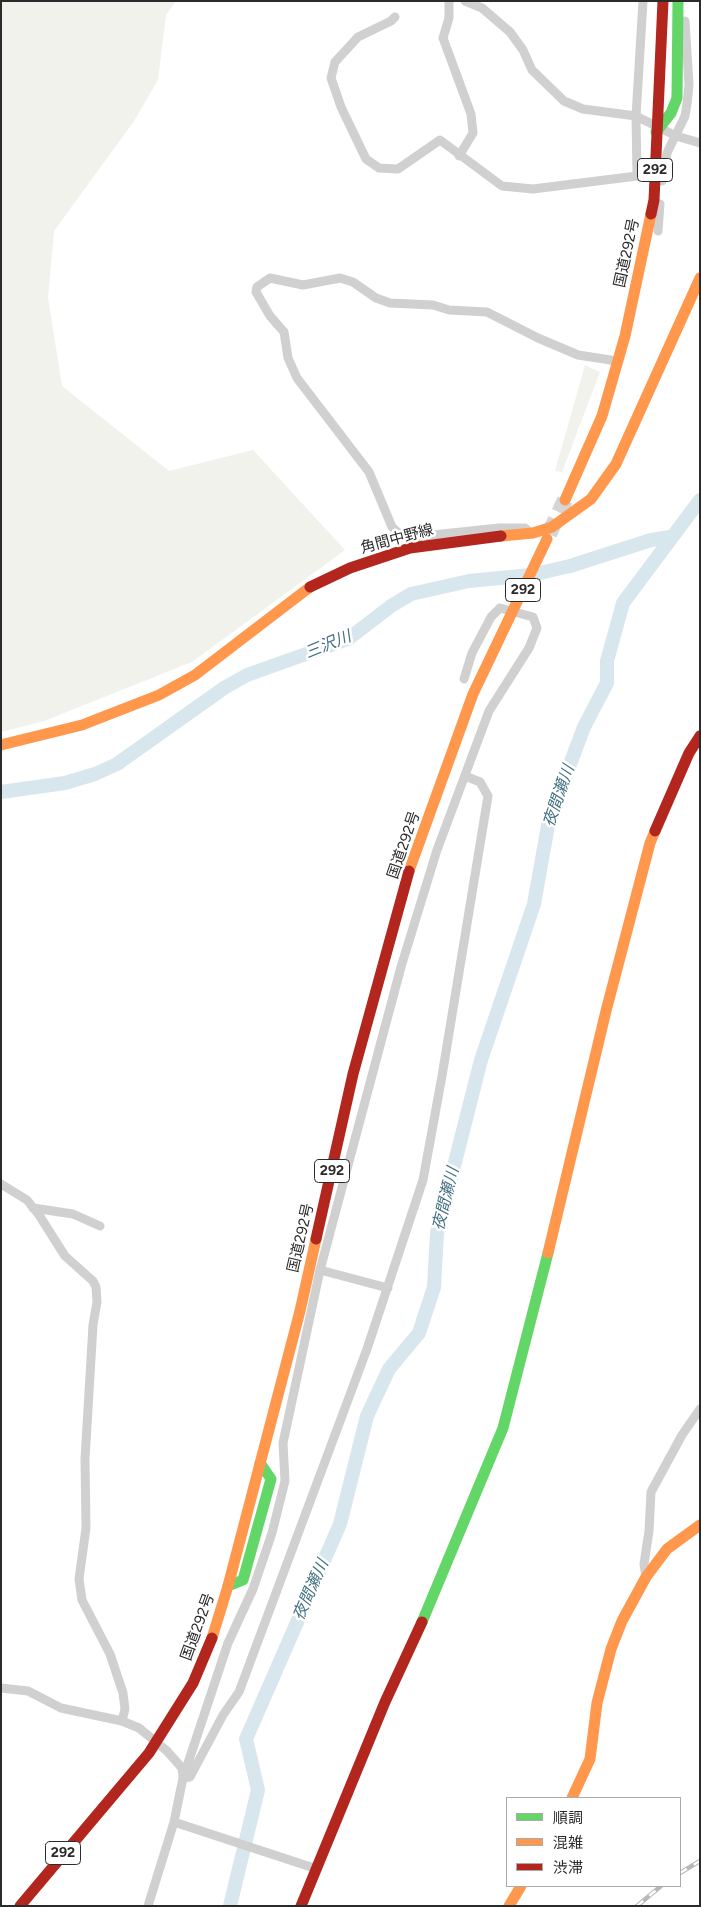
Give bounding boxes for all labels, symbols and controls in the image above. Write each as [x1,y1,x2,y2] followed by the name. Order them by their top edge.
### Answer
[638,158,672,182] road number: 292
[611,217,643,289] street label: 国道292号
[358,521,436,557] street label: 角間中野線
[506,578,540,602] road number: 292
[302,627,354,663] water label: 三沢川
[540,763,578,829] water label: 夜間瀬川
[384,809,424,881] street label: 国道292号
[314,1160,350,1182] road number: 292
[429,1166,463,1232] water label: 夜間瀬川
[284,1202,318,1274] street label: 国道292号
[289,1557,333,1623] water label: 夜間瀬川
[178,1591,218,1663] street label: 国道292号
[506,1797,681,1887] legend
[553,1809,583,1827] text: 順調
[553,1834,583,1852] text: 混雑
[46,1842,80,1865] road number: 292
[553,1859,583,1877] text: 渋滞

